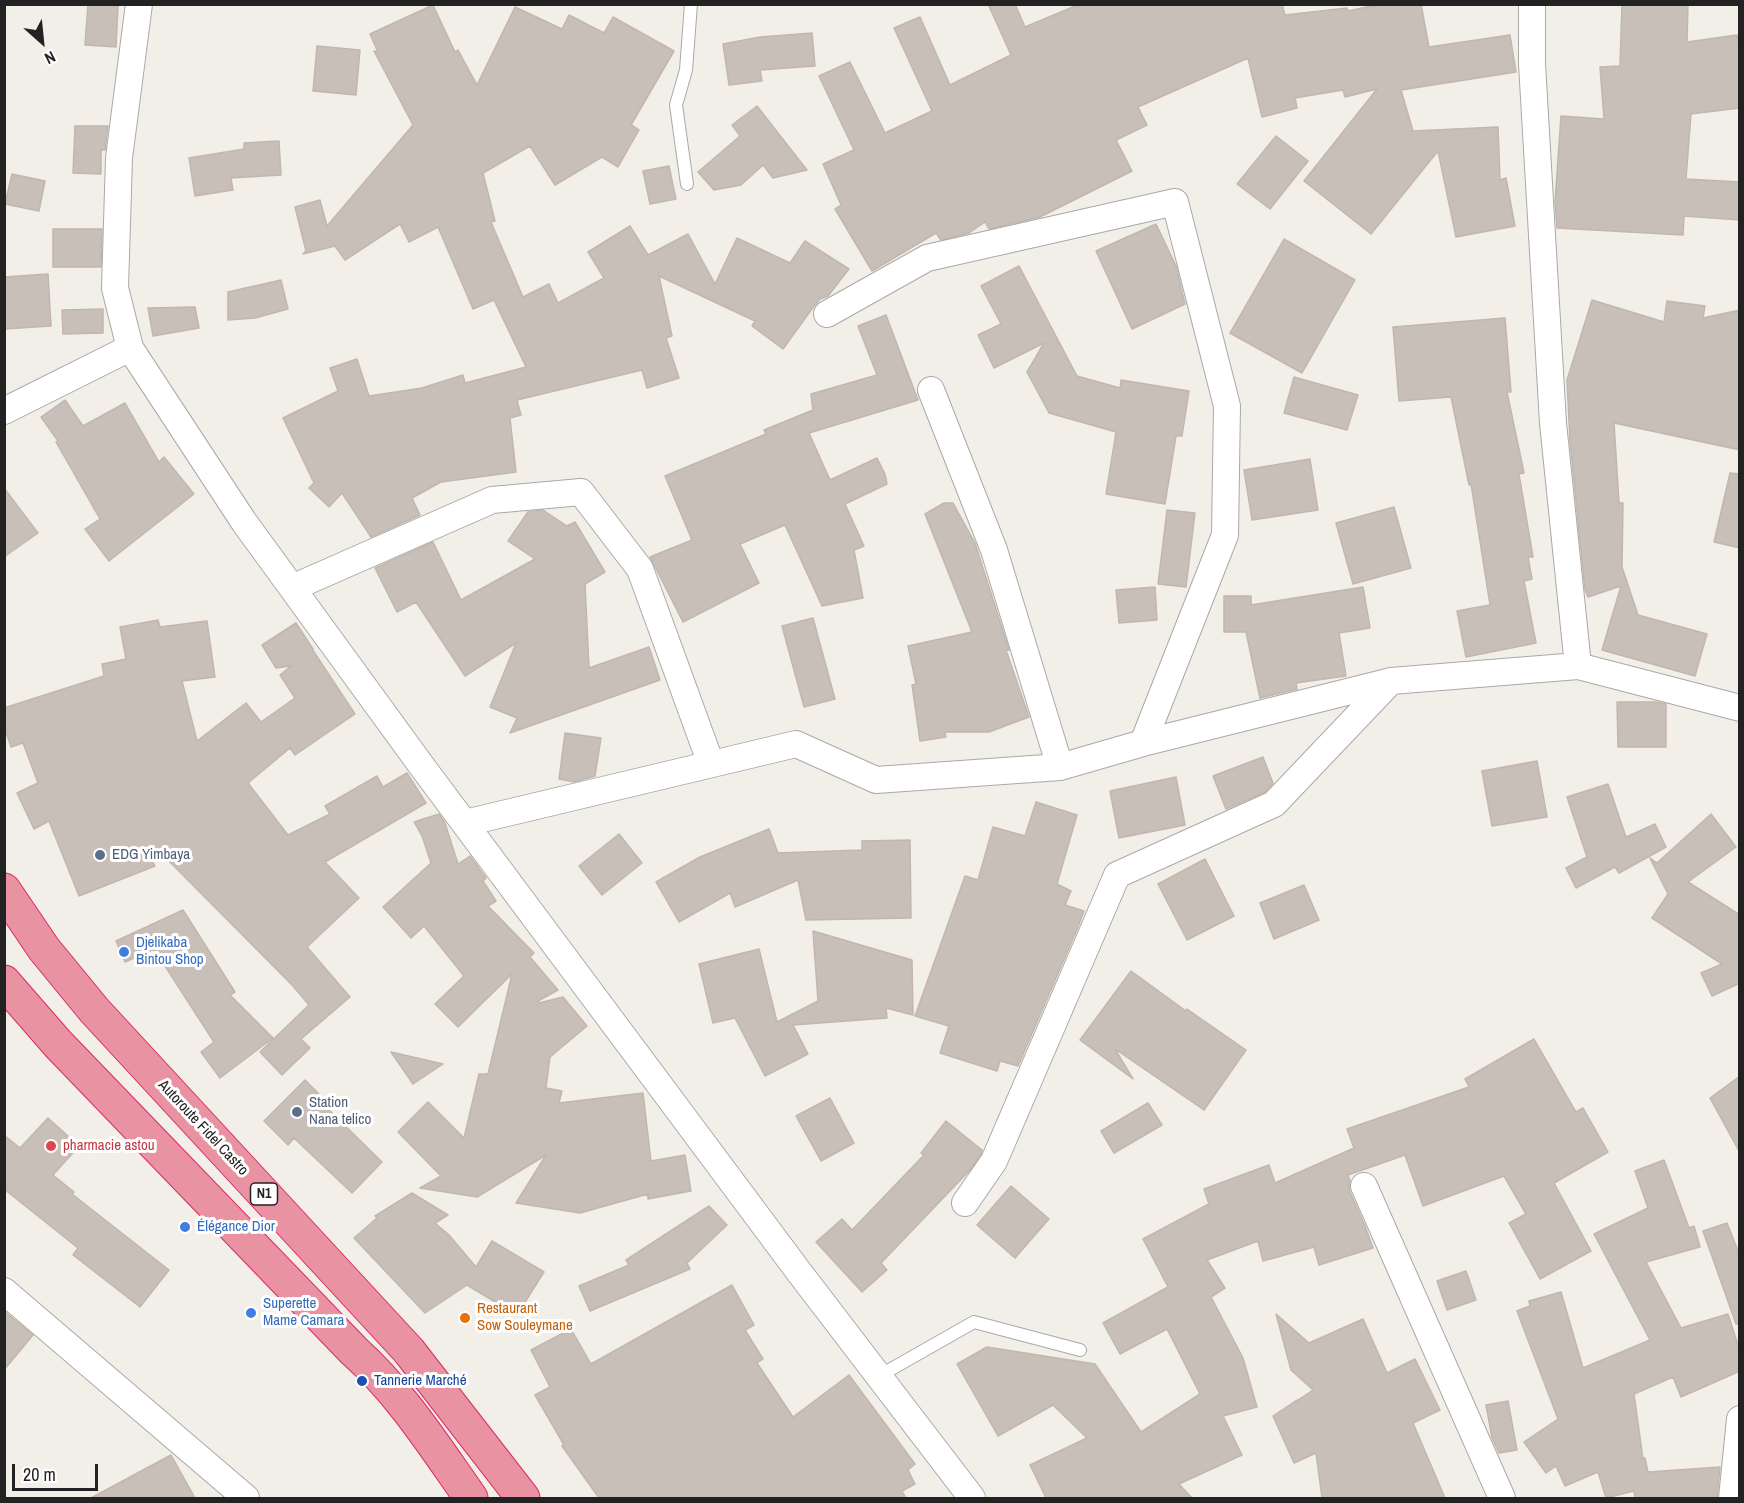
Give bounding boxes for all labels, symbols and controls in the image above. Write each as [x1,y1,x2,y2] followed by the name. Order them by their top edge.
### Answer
[12,12,72,72] north arrow
[41,46,59,70] text: N
[112,846,190,864] place label: EDG Yimbaya
[93,848,107,862] marker: EDG Yimbaya
[136,934,204,969] place label: Djelikaba Bintou Shop
[117,945,131,959] marker: Djelikaba Bintou Shop
[154,1077,252,1179] street label: Autoroute Fidel Castro
[309,1094,371,1129] place label: Station Nana telico
[290,1105,304,1119] marker: Station Nana telico
[63,1137,155,1155] place label: pharmacie astou
[44,1139,58,1153] marker: pharmacie astou
[250,1183,278,1205] road number: N1
[197,1218,275,1236] place label: Élégance Dior
[178,1220,192,1234] marker: Élégance Dior
[263,1295,344,1330] place label: Superette Mame Camara
[477,1300,573,1335] place label: Restaurant Sow Souleymane
[244,1306,258,1320] marker: Superette Mame Camara
[458,1311,472,1325] marker: Restaurant Sow Souleymane
[374,1372,467,1390] place label: Tannerie Marché
[355,1374,369,1388] marker: Tannerie Marché
[15,1452,100,1490] scale bar
[23,1462,56,1487] text: 20 m

